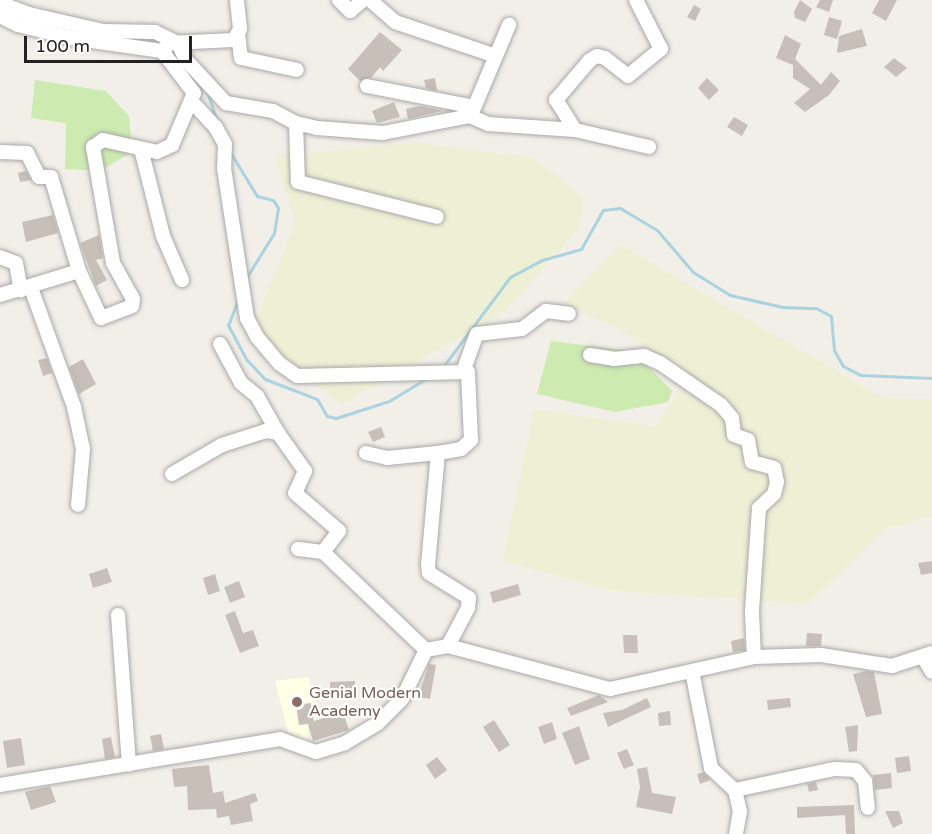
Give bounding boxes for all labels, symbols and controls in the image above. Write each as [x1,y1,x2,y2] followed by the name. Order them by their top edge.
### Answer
[27,24,195,62] scale bar
[35,35,90,57] text: 100 m
[309,683,421,721] place label: Genial Modern Academy
[290,695,304,709] marker: Genial Modern Academy

